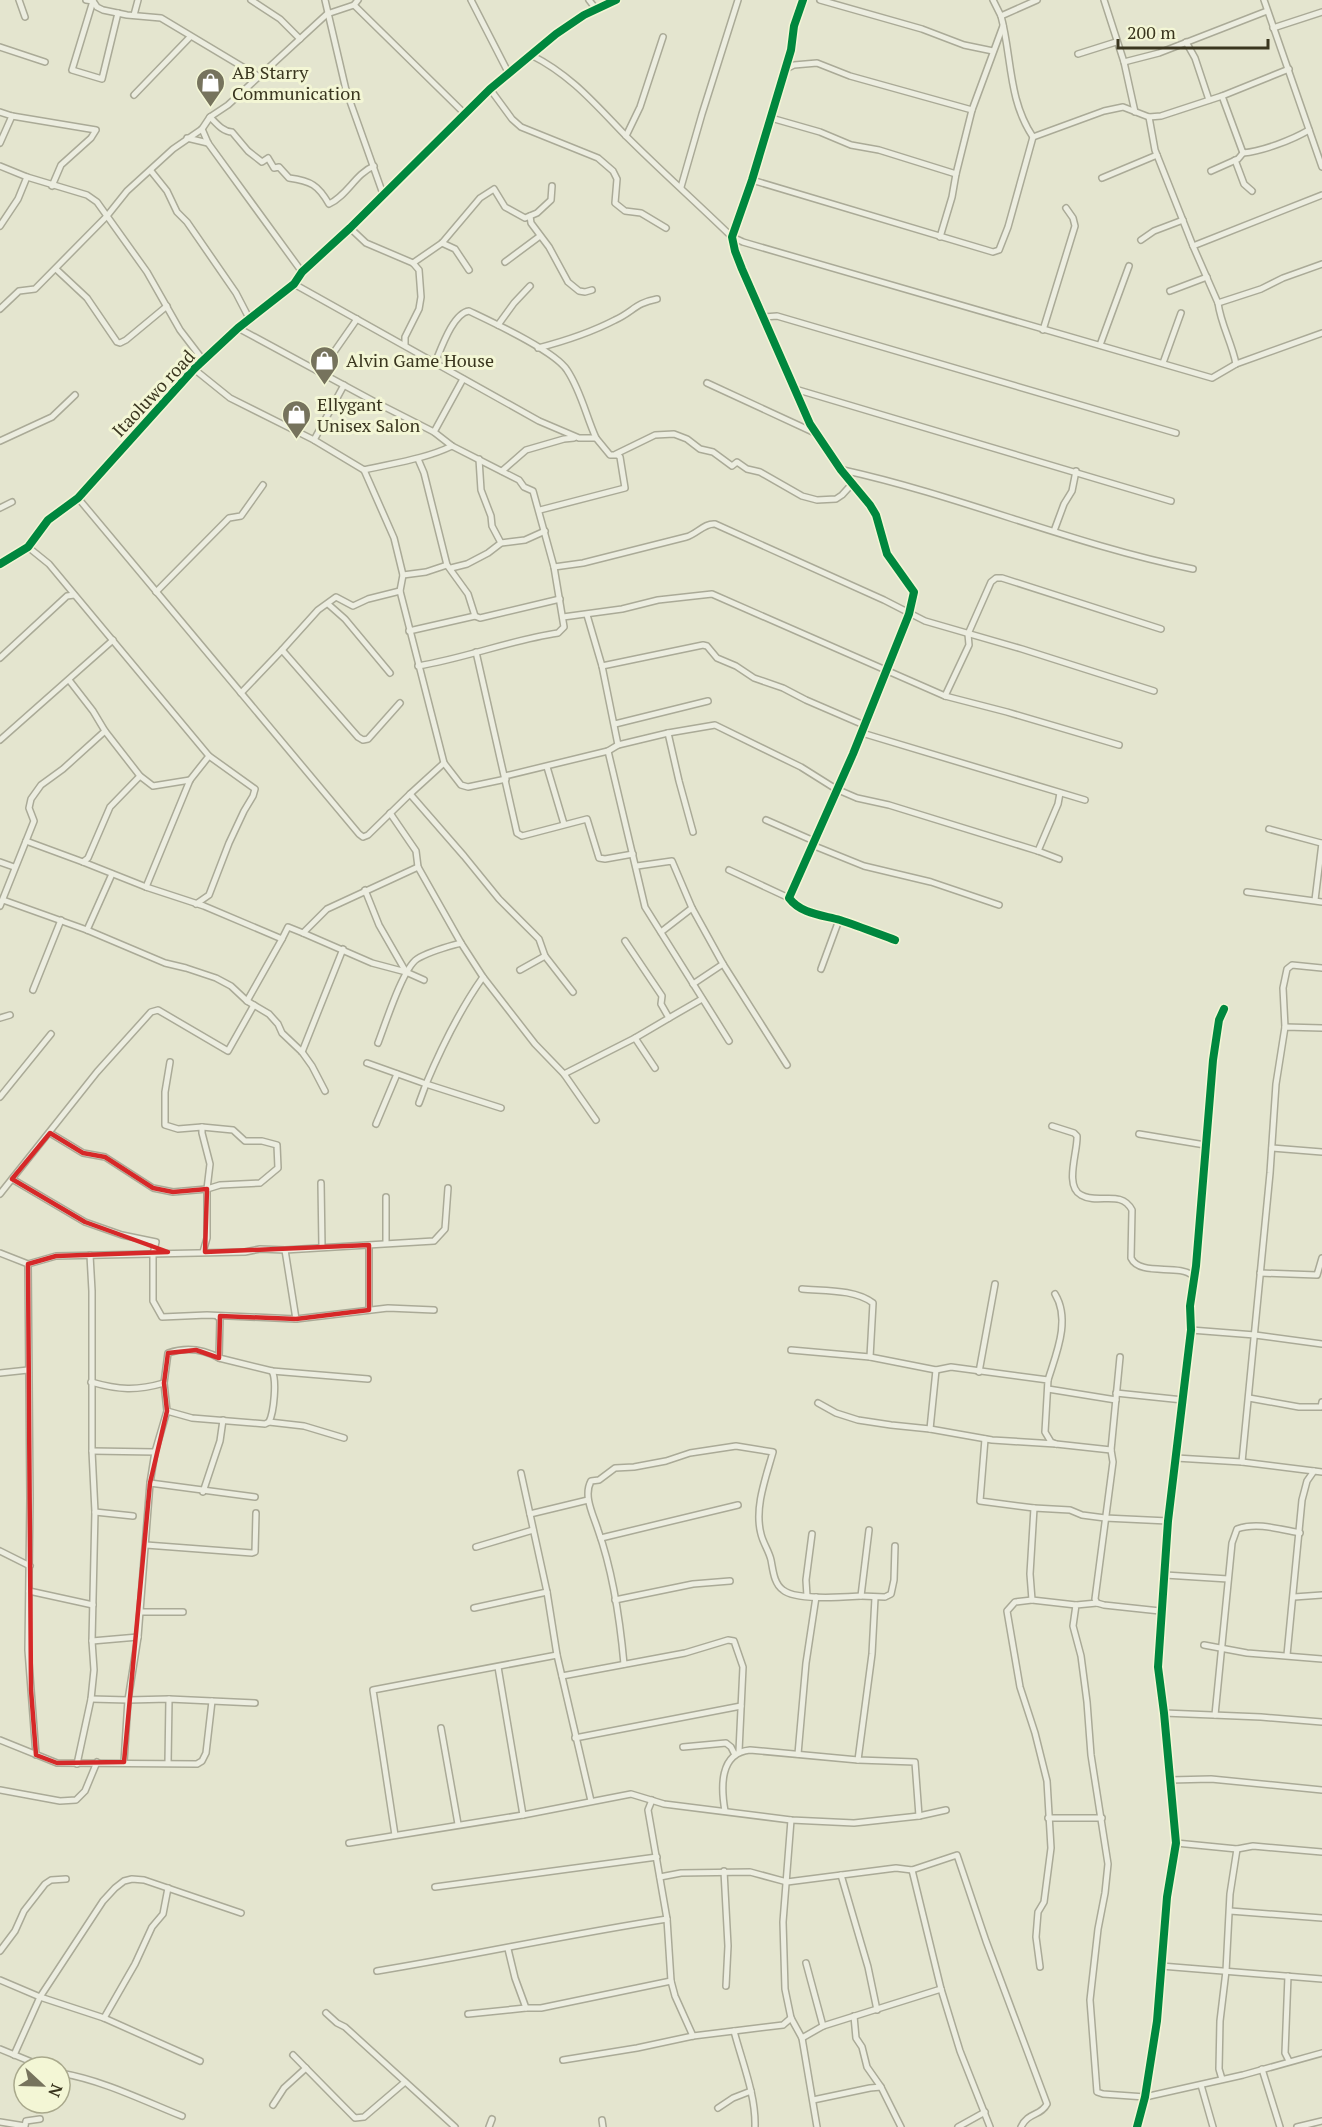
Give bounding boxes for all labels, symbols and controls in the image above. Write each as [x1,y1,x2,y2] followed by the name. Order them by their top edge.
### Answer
[1118,12,1268,50] scale bar
[1127,20,1176,44] text: 200 m
[232,60,361,105] place label: AB Starry Communication
[195,66,227,108] shop icon: AB Starry Communication
[106,344,200,442] street label: Itaoluwo road
[309,344,341,386] shop icon: Alvin Game House
[346,348,494,372] place label: Alvin Game House
[317,392,421,437] place label: Ellygant Unisex Salon
[280,398,312,440] shop icon: Ellygant Unisex Salon
[12,2055,72,2115] north arrow
[43,2081,68,2100] text: N

